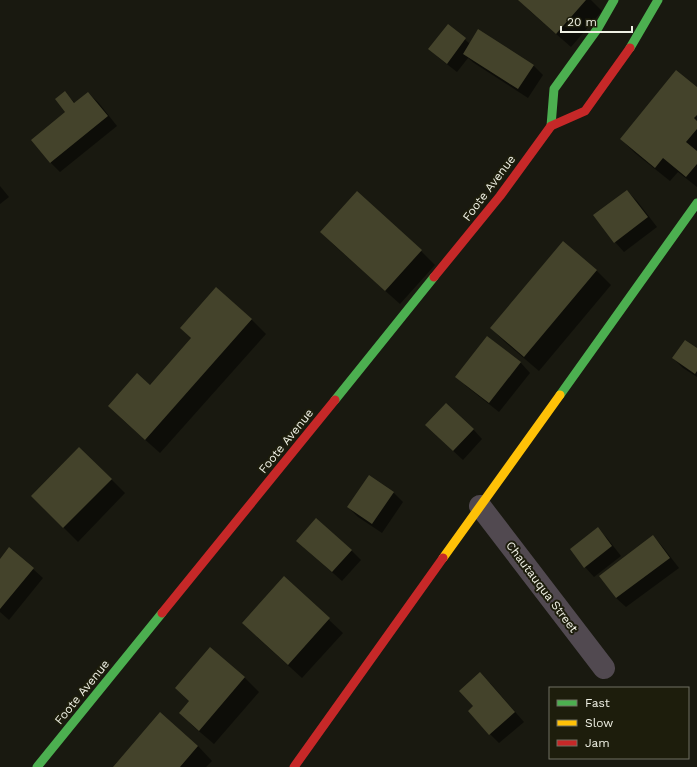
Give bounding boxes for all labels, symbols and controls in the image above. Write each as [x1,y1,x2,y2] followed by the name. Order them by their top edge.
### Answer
[561,8,632,34] scale bar
[567,15,597,29] text: 20 m
[460,152,518,224] street label: Foote Avenue
[256,406,316,476] street label: Foote Avenue
[503,539,581,635] street label: Chautauqua Street
[52,657,112,727] street label: Foote Avenue
[549,687,689,759] legend
[585,696,610,710] text: Fast
[585,716,613,730] text: Slow
[585,736,610,750] text: Jam

